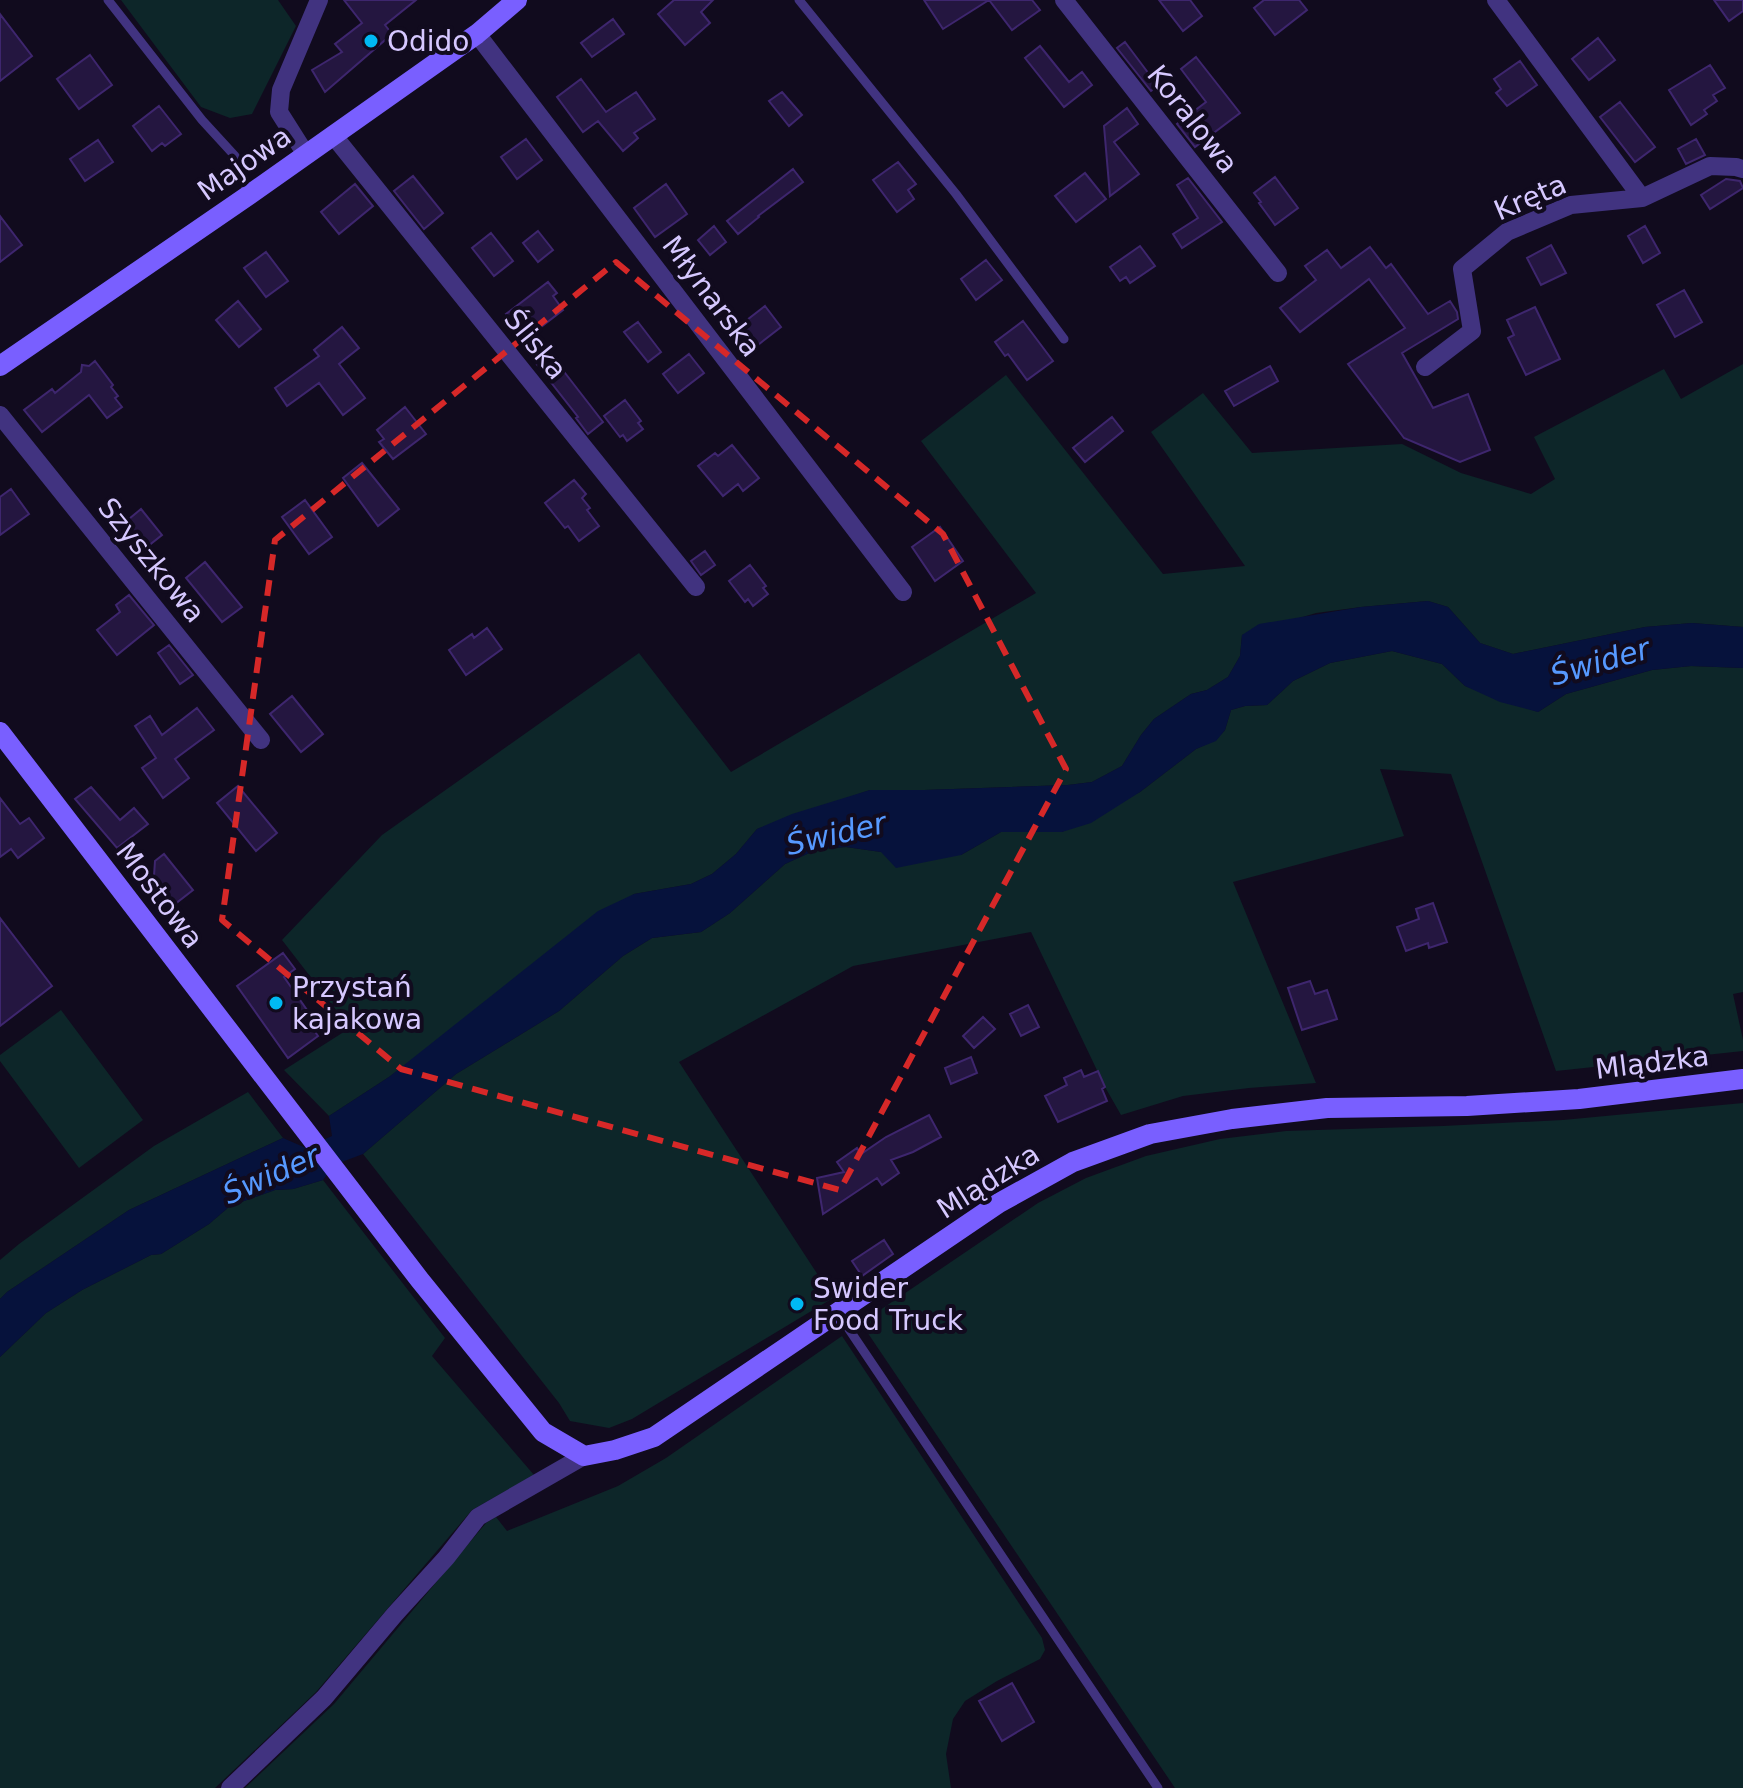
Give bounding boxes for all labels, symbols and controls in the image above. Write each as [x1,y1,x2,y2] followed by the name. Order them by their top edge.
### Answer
[387,25,470,58] place label: Odido
[362,32,380,50] marker: Odido
[1140,59,1245,180] street label: Koralowa
[191,119,297,207] street label: Majowa
[1489,168,1571,227] street label: Kręta
[656,229,768,363] street label: Młynarska
[497,302,575,386] street label: Śliska
[91,491,212,629] street label: Szyszkowa
[1546,629,1655,692] water label: Świder
[782,804,891,862] water label: Świder
[109,836,210,955] street label: Mostowa
[292,971,422,1036] place label: Przystań kajakowa
[267,994,285,1012] marker: Przystań kajakowa
[1593,1039,1711,1086] street label: Mlądzka
[217,1136,326,1211] water label: Świder
[931,1137,1046,1226] street label: Mlądzka
[813,1272,964,1337] place label: Swider Food Truck
[788,1295,806,1313] marker: Swider Food Truck

